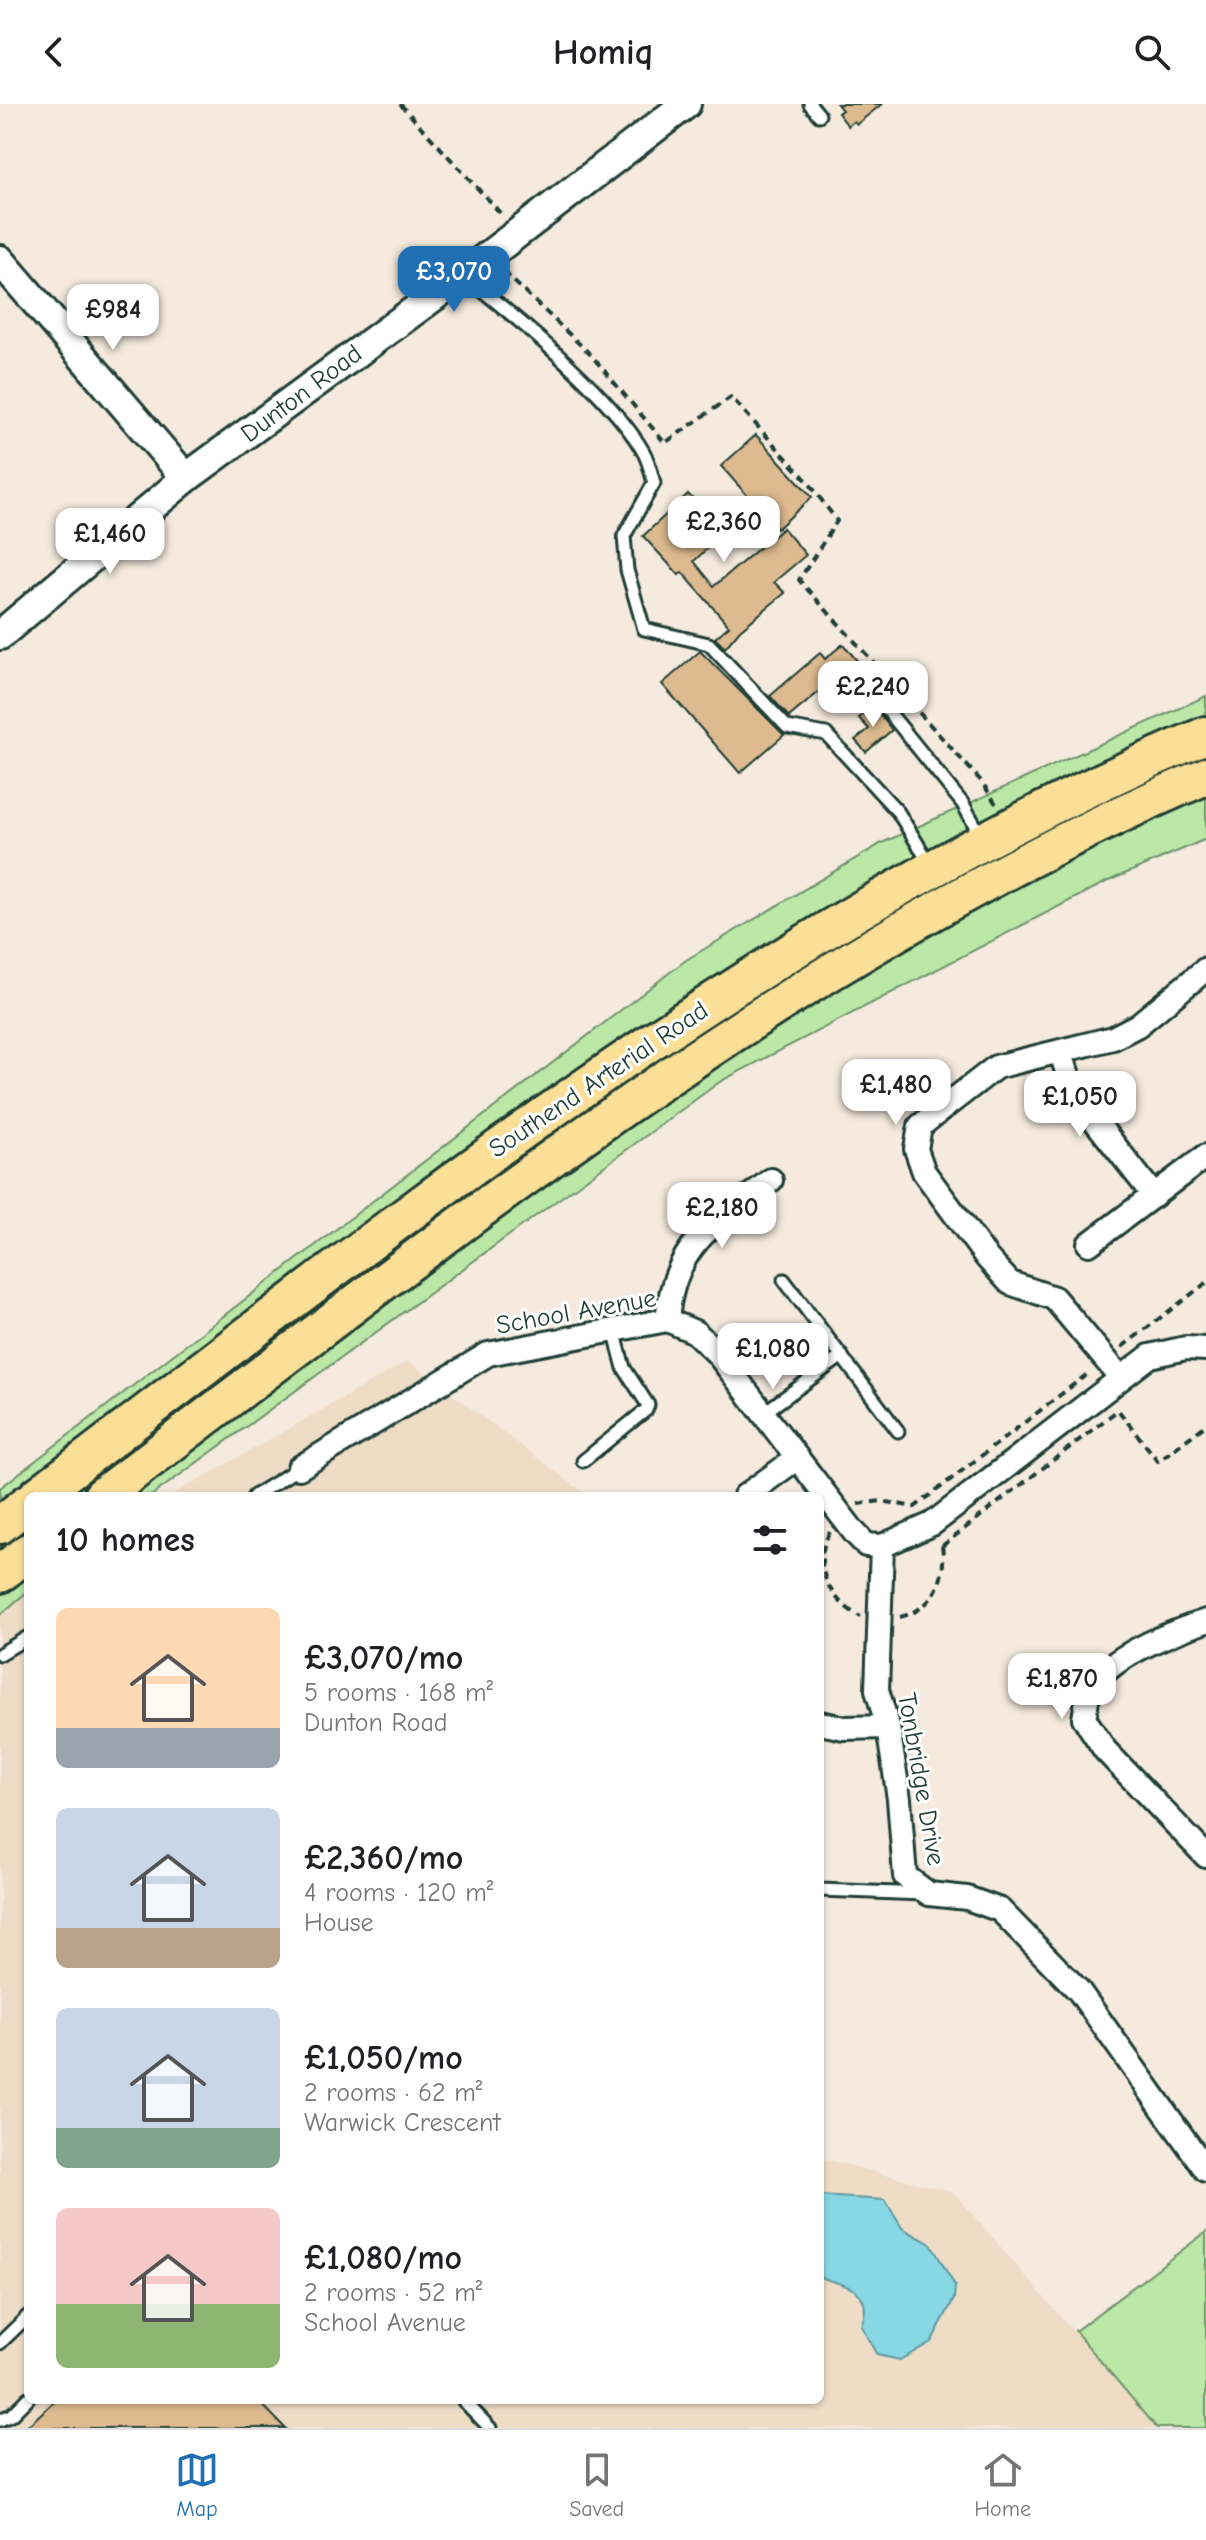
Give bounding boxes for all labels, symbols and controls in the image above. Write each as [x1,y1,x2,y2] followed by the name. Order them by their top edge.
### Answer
[32,30,76,74] icon: back
[1130,30,1174,74] icon: search
[553,32,653,73] text: Homiq
[389,246,519,314] pin: £3,070
[416,257,492,287] text: £3,070
[66,284,160,352] pin: £984
[85,295,141,325] text: £984
[235,339,368,449] street label: Dunton Road
[659,496,789,564] pin: £2,360
[686,507,762,537] text: £2,360
[45,508,175,576] pin: £1,460
[74,519,146,549] text: £1,460
[808,661,938,729] pin: £2,240
[836,672,910,702] text: £2,240
[483,995,714,1164] street label: Southend Arterial Road
[831,1059,961,1127] pin: £1,480
[860,1070,932,1100] text: £1,480
[1015,1071,1145,1139] pin: £1,050
[1042,1082,1118,1112] text: £1,050
[657,1182,787,1250] pin: £2,180
[685,1193,759,1223] text: £2,180
[494,1283,658,1341] street label: School Avenue
[708,1323,838,1391] pin: £1,080
[735,1334,811,1364] text: £1,080
[748,1518,792,1562] icon: filters
[56,1520,195,1560] text: 10 homes
[304,1638,463,1678] text: £3,070/mo
[120,1640,216,1736] icon: home
[997,1653,1127,1721] pin: £1,870
[1026,1664,1098,1694] text: £1,870
[304,1678,493,1708] text: 5 rooms · 168 m²
[891,1691,951,1868] street label: Tonbridge Drive
[304,1708,448,1738] text: Dunton Road
[304,1838,463,1878] text: £2,360/mo
[120,1840,216,1936] icon: home
[304,1878,493,1908] text: 4 rooms · 120 m²
[304,1908,374,1938] text: House
[304,2038,463,2078] text: £1,050/mo
[120,2040,216,2136] icon: home
[304,2078,482,2108] text: 2 rooms · 62 m²
[304,2108,501,2138] text: Warwick Crescent
[304,2238,462,2278] text: £1,080/mo
[120,2240,216,2336] icon: home
[304,2278,482,2308] text: 2 rooms · 52 m²
[304,2308,466,2338] text: School Avenue
[175,2448,219,2522] tab: Map
[569,2448,624,2522] tab: Saved
[974,2448,1031,2522] tab: Home

